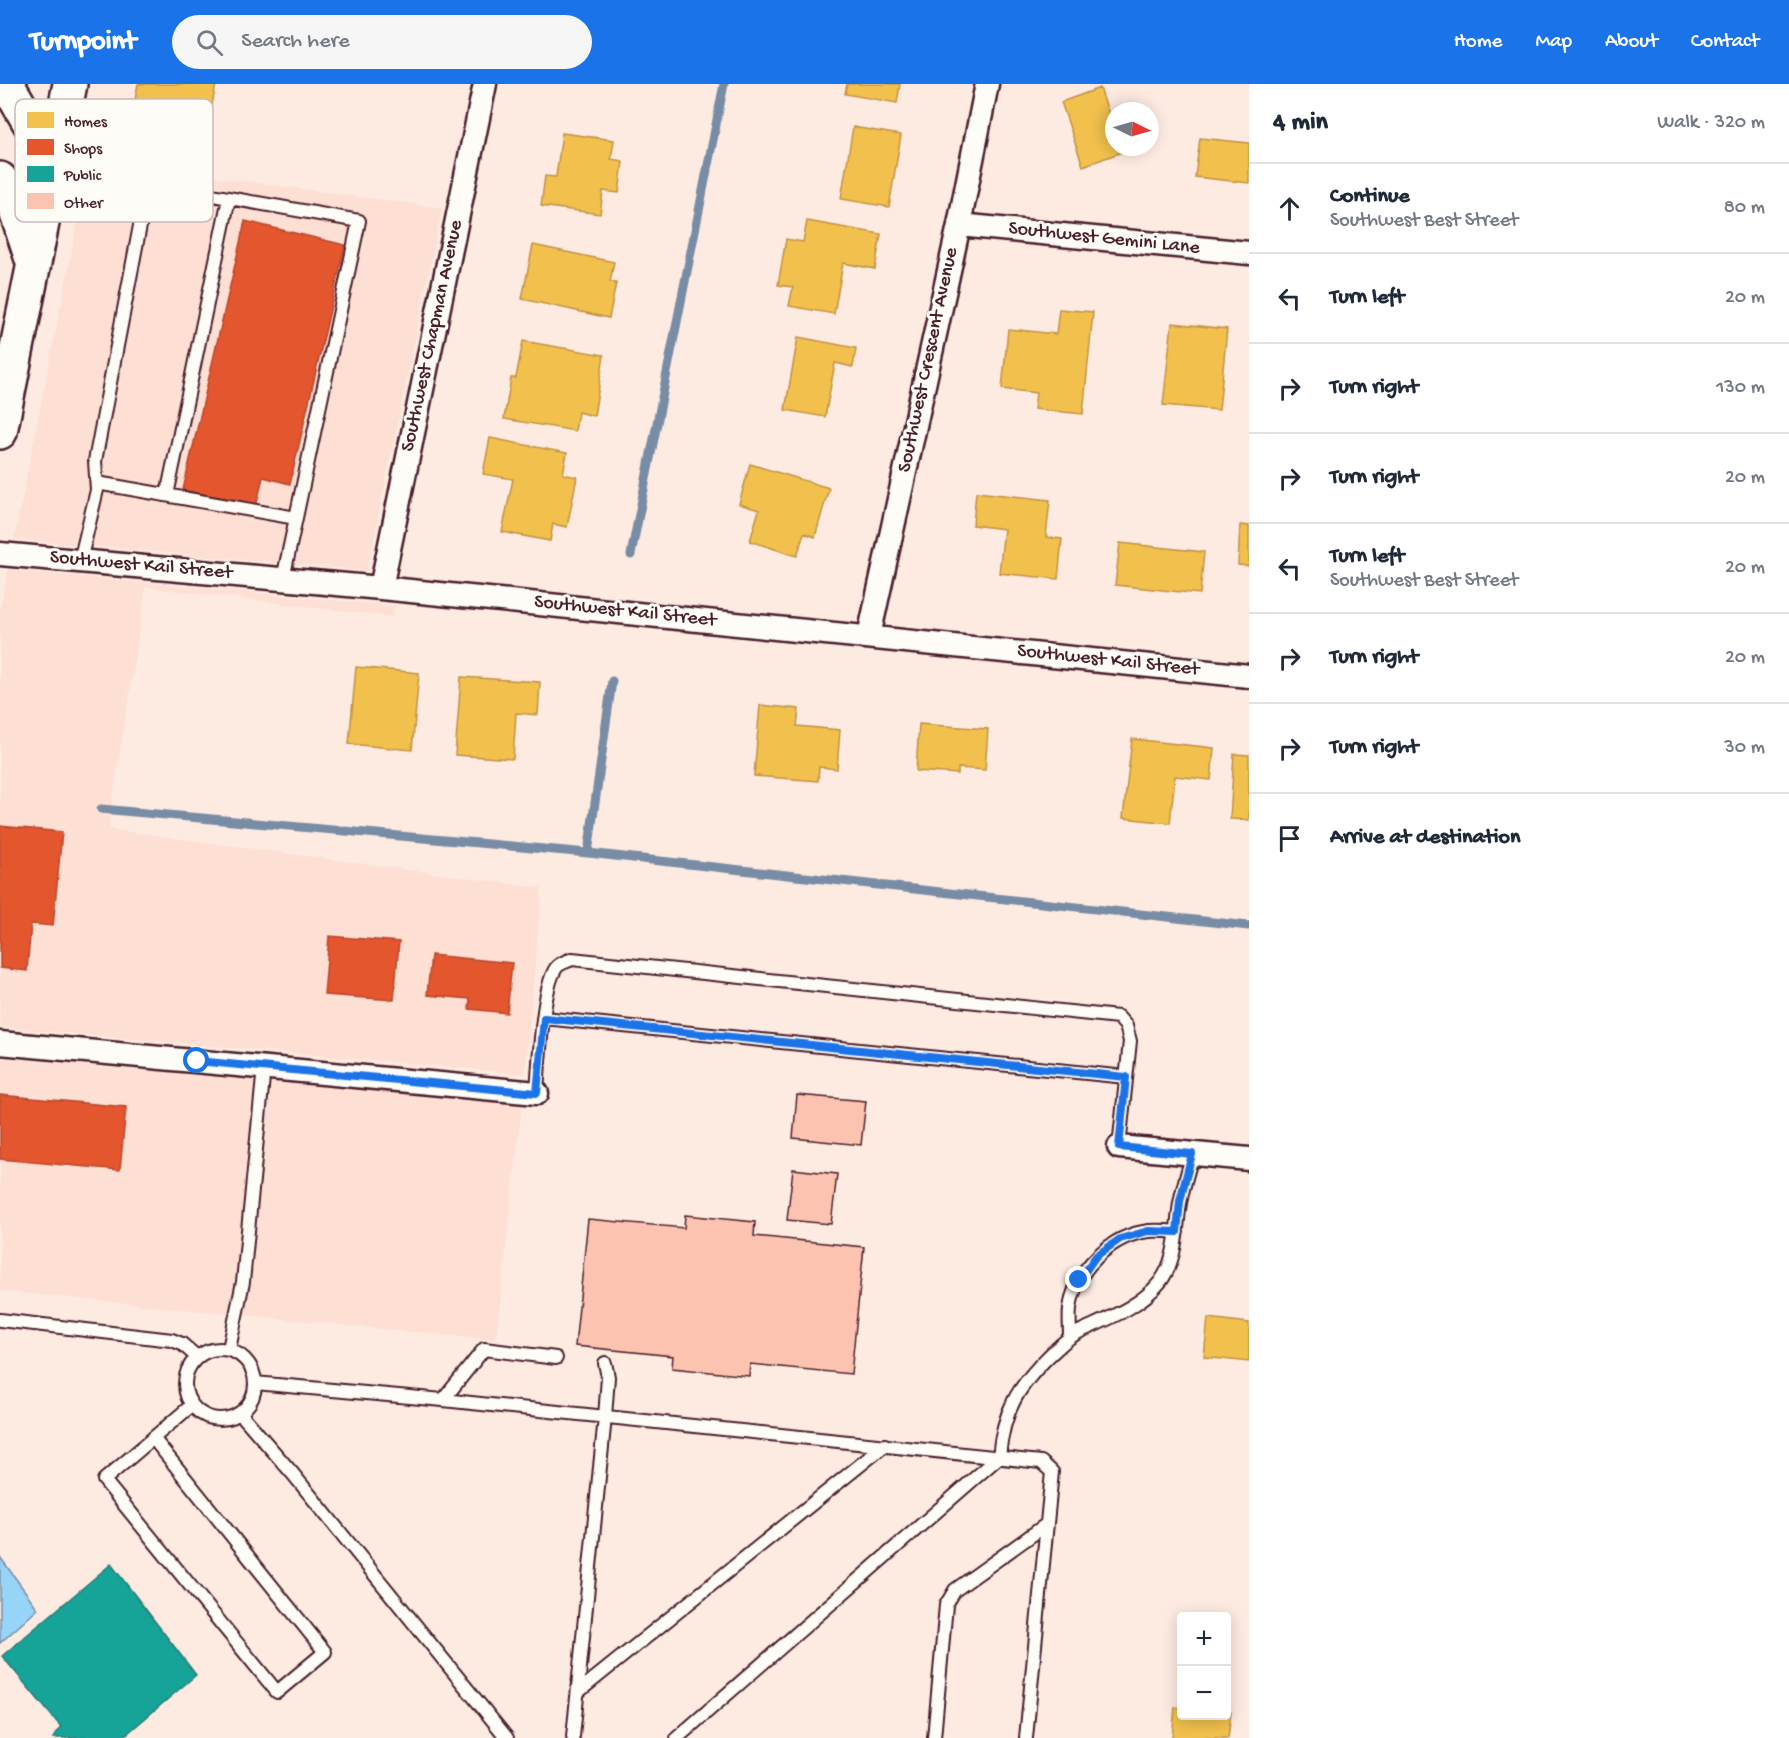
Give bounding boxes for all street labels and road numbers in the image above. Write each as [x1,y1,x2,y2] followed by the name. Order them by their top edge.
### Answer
[397,217,469,454] street label: Southwest Chapman Avenue
[1007,218,1202,261] street label: Southwest Gemini Lane
[894,245,964,475] street label: Southwest Crescent Avenue
[49,547,235,586] street label: Southwest Kail Street
[533,591,719,633] street label: Southwest Kail Street
[1016,640,1202,682] street label: Southwest Kail Street

